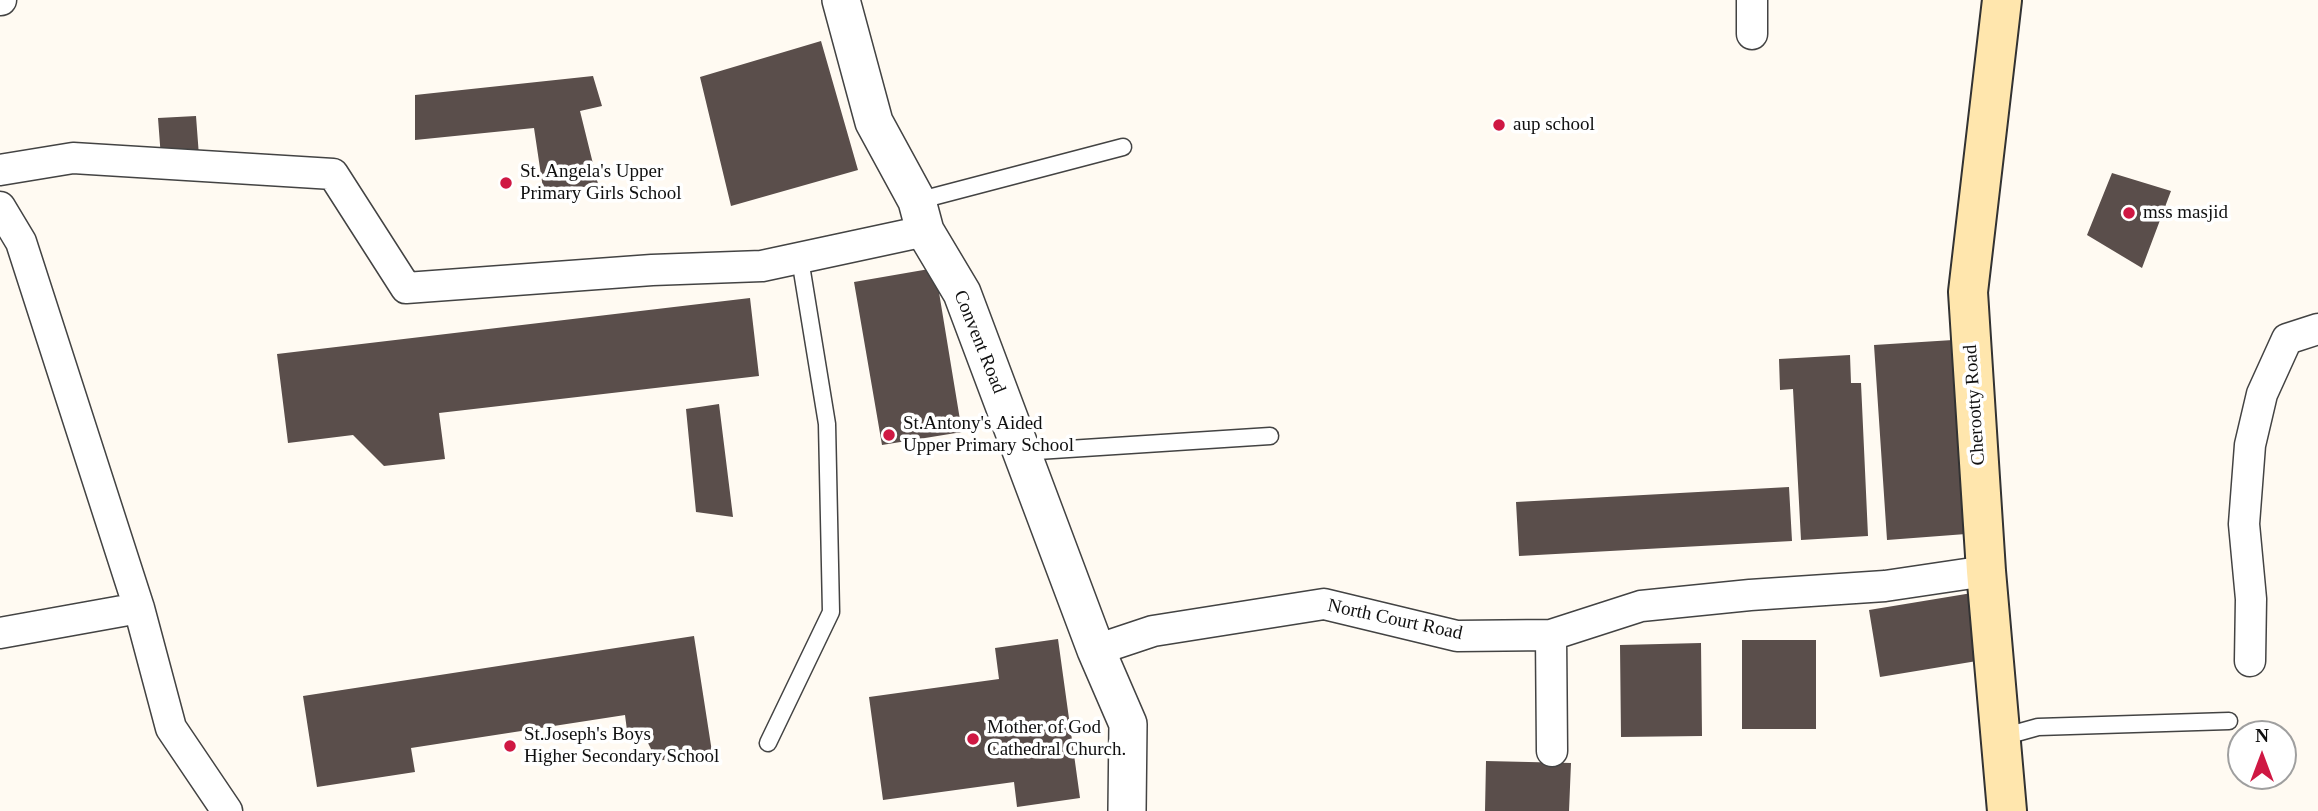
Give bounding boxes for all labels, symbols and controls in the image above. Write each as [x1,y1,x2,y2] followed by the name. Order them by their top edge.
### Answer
[1513,114,1595,136] place label: aup school
[1491,117,1507,133] marker: aup school
[520,161,681,205] place label: St. Angela's Upper Primary Girls School
[498,175,514,191] marker: St. Angela's Upper Primary Girls School
[2143,202,2228,224] place label: mss masjid
[2121,205,2137,221] marker: mss masjid
[948,287,1010,397] street label: Convent Road
[1959,344,1991,466] street label: Cherootty Road
[903,413,1074,457] place label: St.Antony's Aided Upper Primary School
[881,427,897,443] marker: St.Antony's Aided Upper Primary School
[1326,595,1464,645] street label: North Court Road
[987,717,1126,761] place label: Mother of God Cathedral Church.
[2227,720,2297,790] north arrow
[524,724,719,768] place label: St.Joseph's Boys Higher Secondary School
[2255,725,2269,746] text: N
[965,731,981,747] marker: Mother of God Cathedral Church.
[502,738,518,754] marker: St.Joseph's Boys Higher Secondary School

